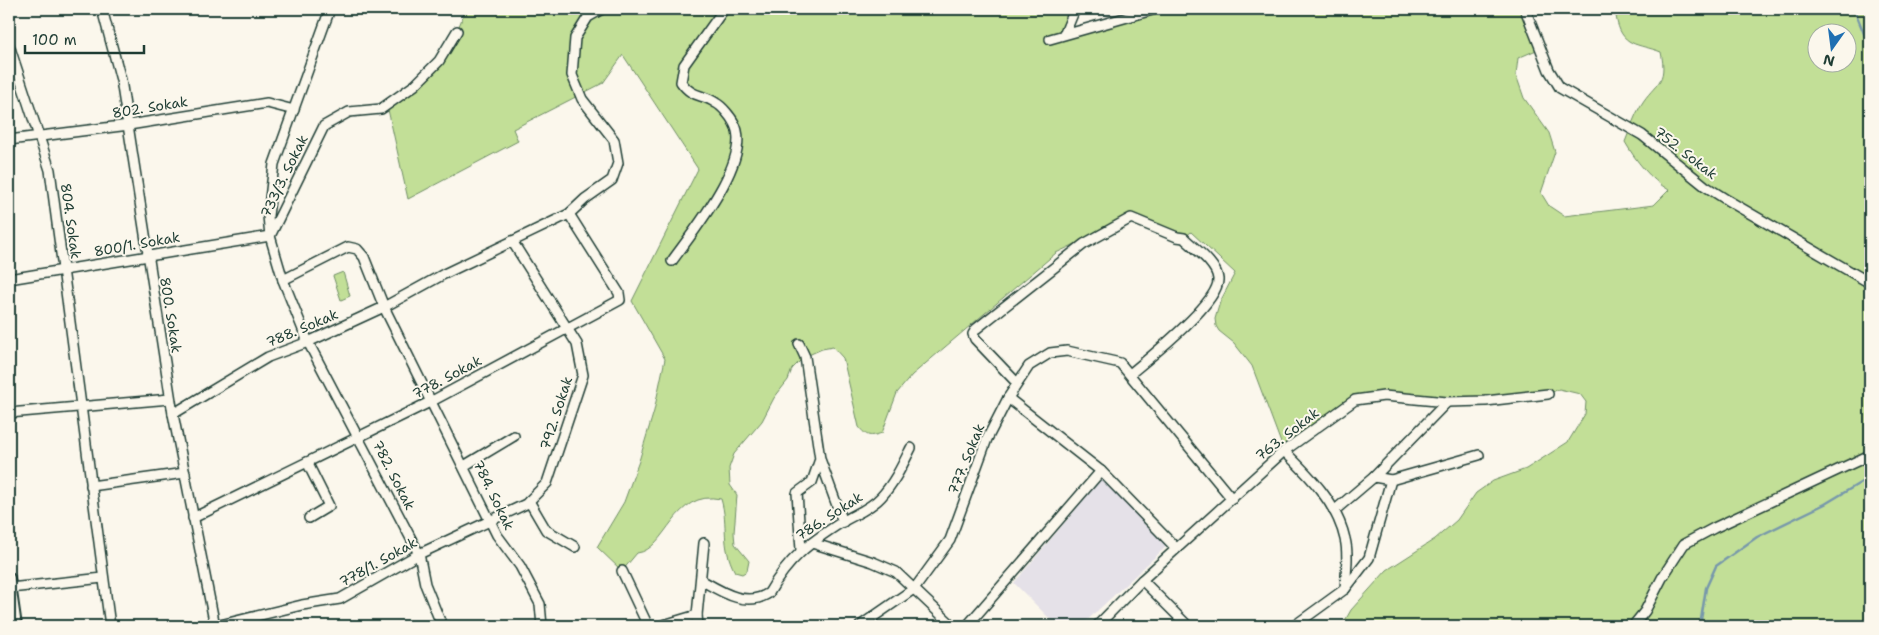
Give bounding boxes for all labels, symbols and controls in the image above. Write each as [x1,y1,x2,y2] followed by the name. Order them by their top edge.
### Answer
[25,22,144,54] scale bar
[1806,22,1856,72] north arrow
[32,30,77,50] text: 100 m
[1821,51,1836,71] text: N
[111,92,189,122] street label: 802. Sokak
[1651,123,1721,183] street label: 752. Sokak
[256,132,312,220] street label: 733/3. Sokak
[57,182,85,260] street label: 804. Sokak
[93,228,181,260] street label: 800/1. Sokak
[156,276,186,354] street label: 800. Sokak
[263,305,341,351] street label: 788. Sokak
[409,351,485,403] street label: 778. Sokak
[536,374,576,452] street label: 792. Sokak
[1252,404,1322,464] street label: 763. Sokak
[944,421,988,497] street label: 777. Sokak
[369,437,419,513] street label: 782. Sokak
[469,457,519,533] street label: 784. Sokak
[792,488,866,544] street label: 786. Sokak
[336,533,420,591] street label: 778/1. Sokak

